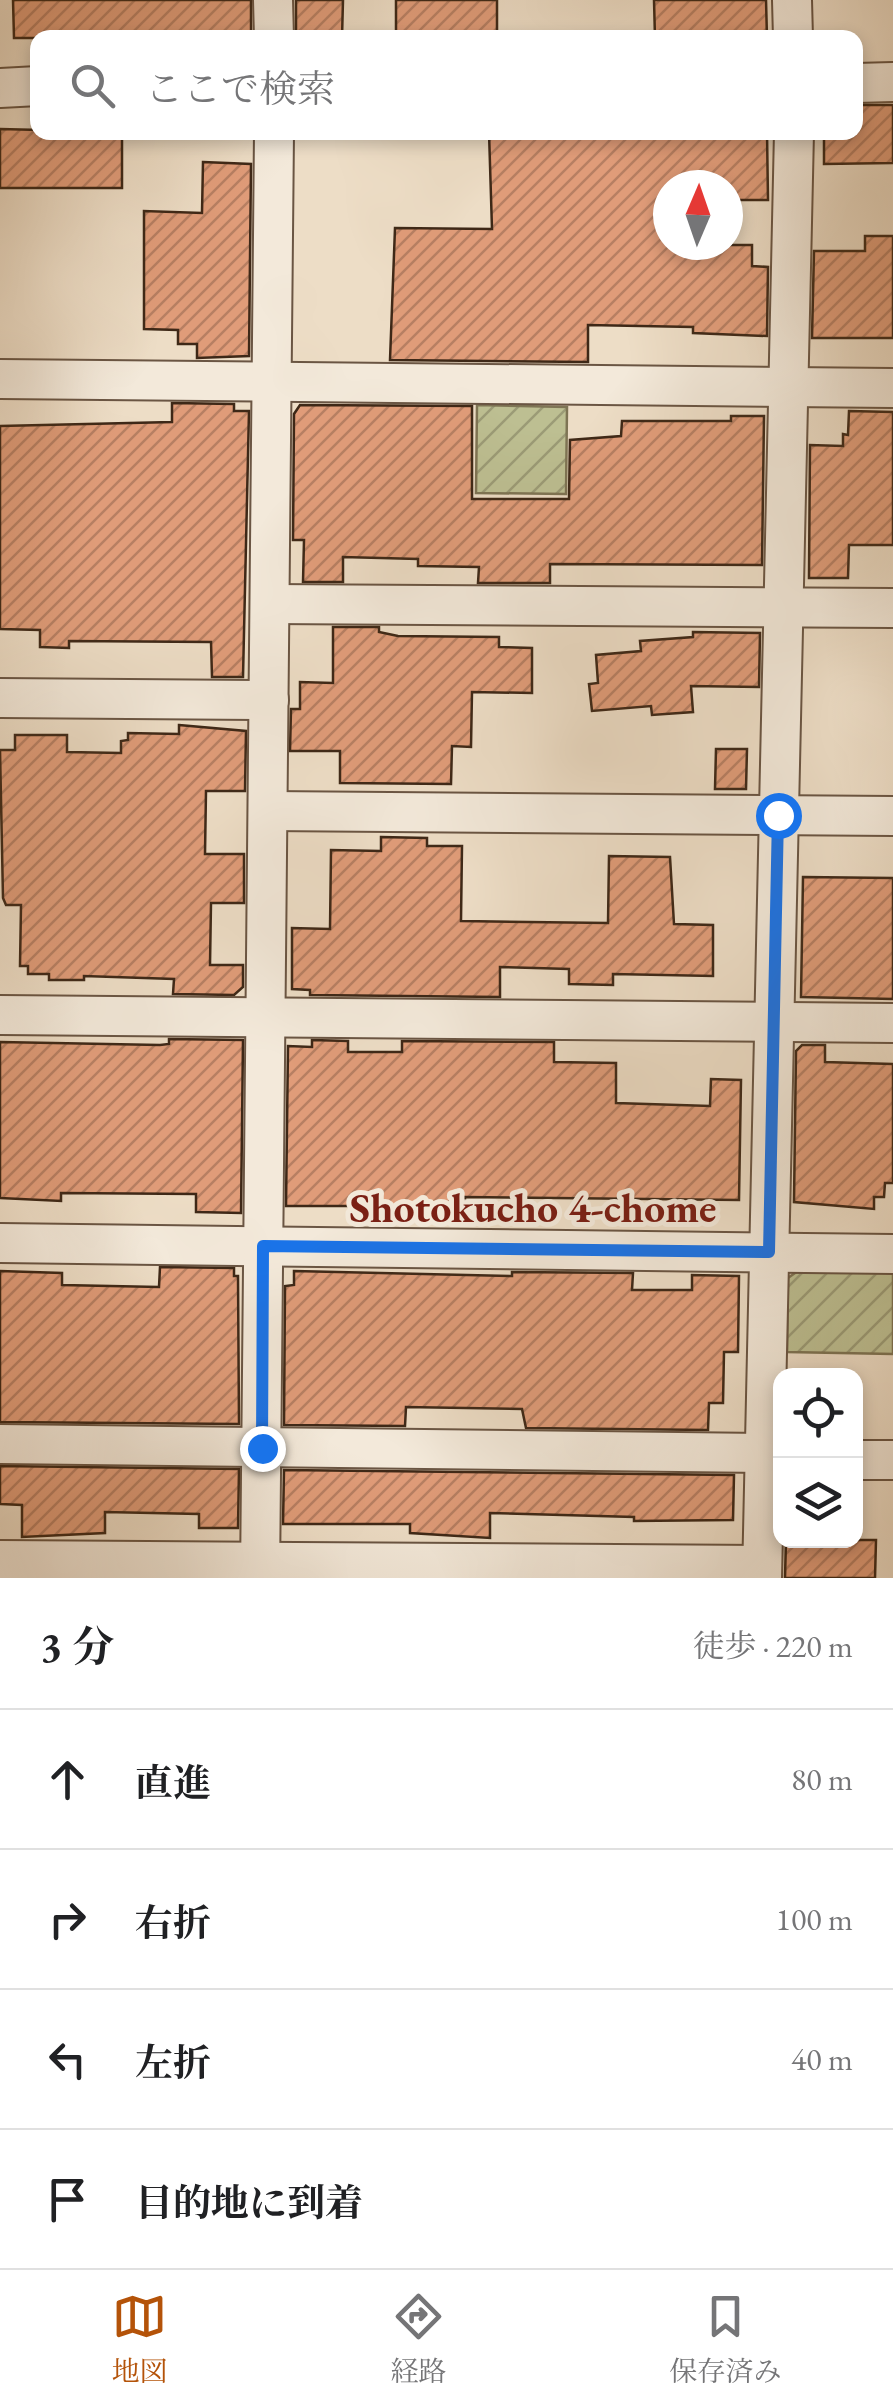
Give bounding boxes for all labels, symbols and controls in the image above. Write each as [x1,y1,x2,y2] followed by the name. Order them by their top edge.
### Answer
[30,30,863,140] search box
[65,58,120,113] icon: search
[145,64,335,113] text: ここで検索
[653,170,743,260] north arrow
[756,793,802,839] route start
[349,1180,717,1235] district label: Shotokucho 4-chome
[773,1368,863,1548] map controls
[773,1368,863,1458] button: locate
[240,1426,286,1472] route end
[773,1458,863,1548] button: layers
[40,1619,114,1674] text: 3 分
[692,1625,853,1667] text: 徒歩 · 220 m
[40,1752,95,1807] icon: ahead
[135,1758,211,1807] text: 直進
[791,1758,853,1800] text: 80 m
[40,1892,95,1947] icon: right
[135,1898,211,1947] text: 右折
[776,1898,853,1940] text: 100 m
[40,2032,95,2087] icon: left
[135,2038,211,2087] text: 左折
[791,2038,853,2080] text: 40 m
[40,2172,95,2227] icon: arrive
[135,2178,363,2227] text: 目的地に到着
[111,2289,168,2389] tab: 地図
[390,2289,447,2389] tab: 経路
[669,2289,782,2389] tab: 保存済み

